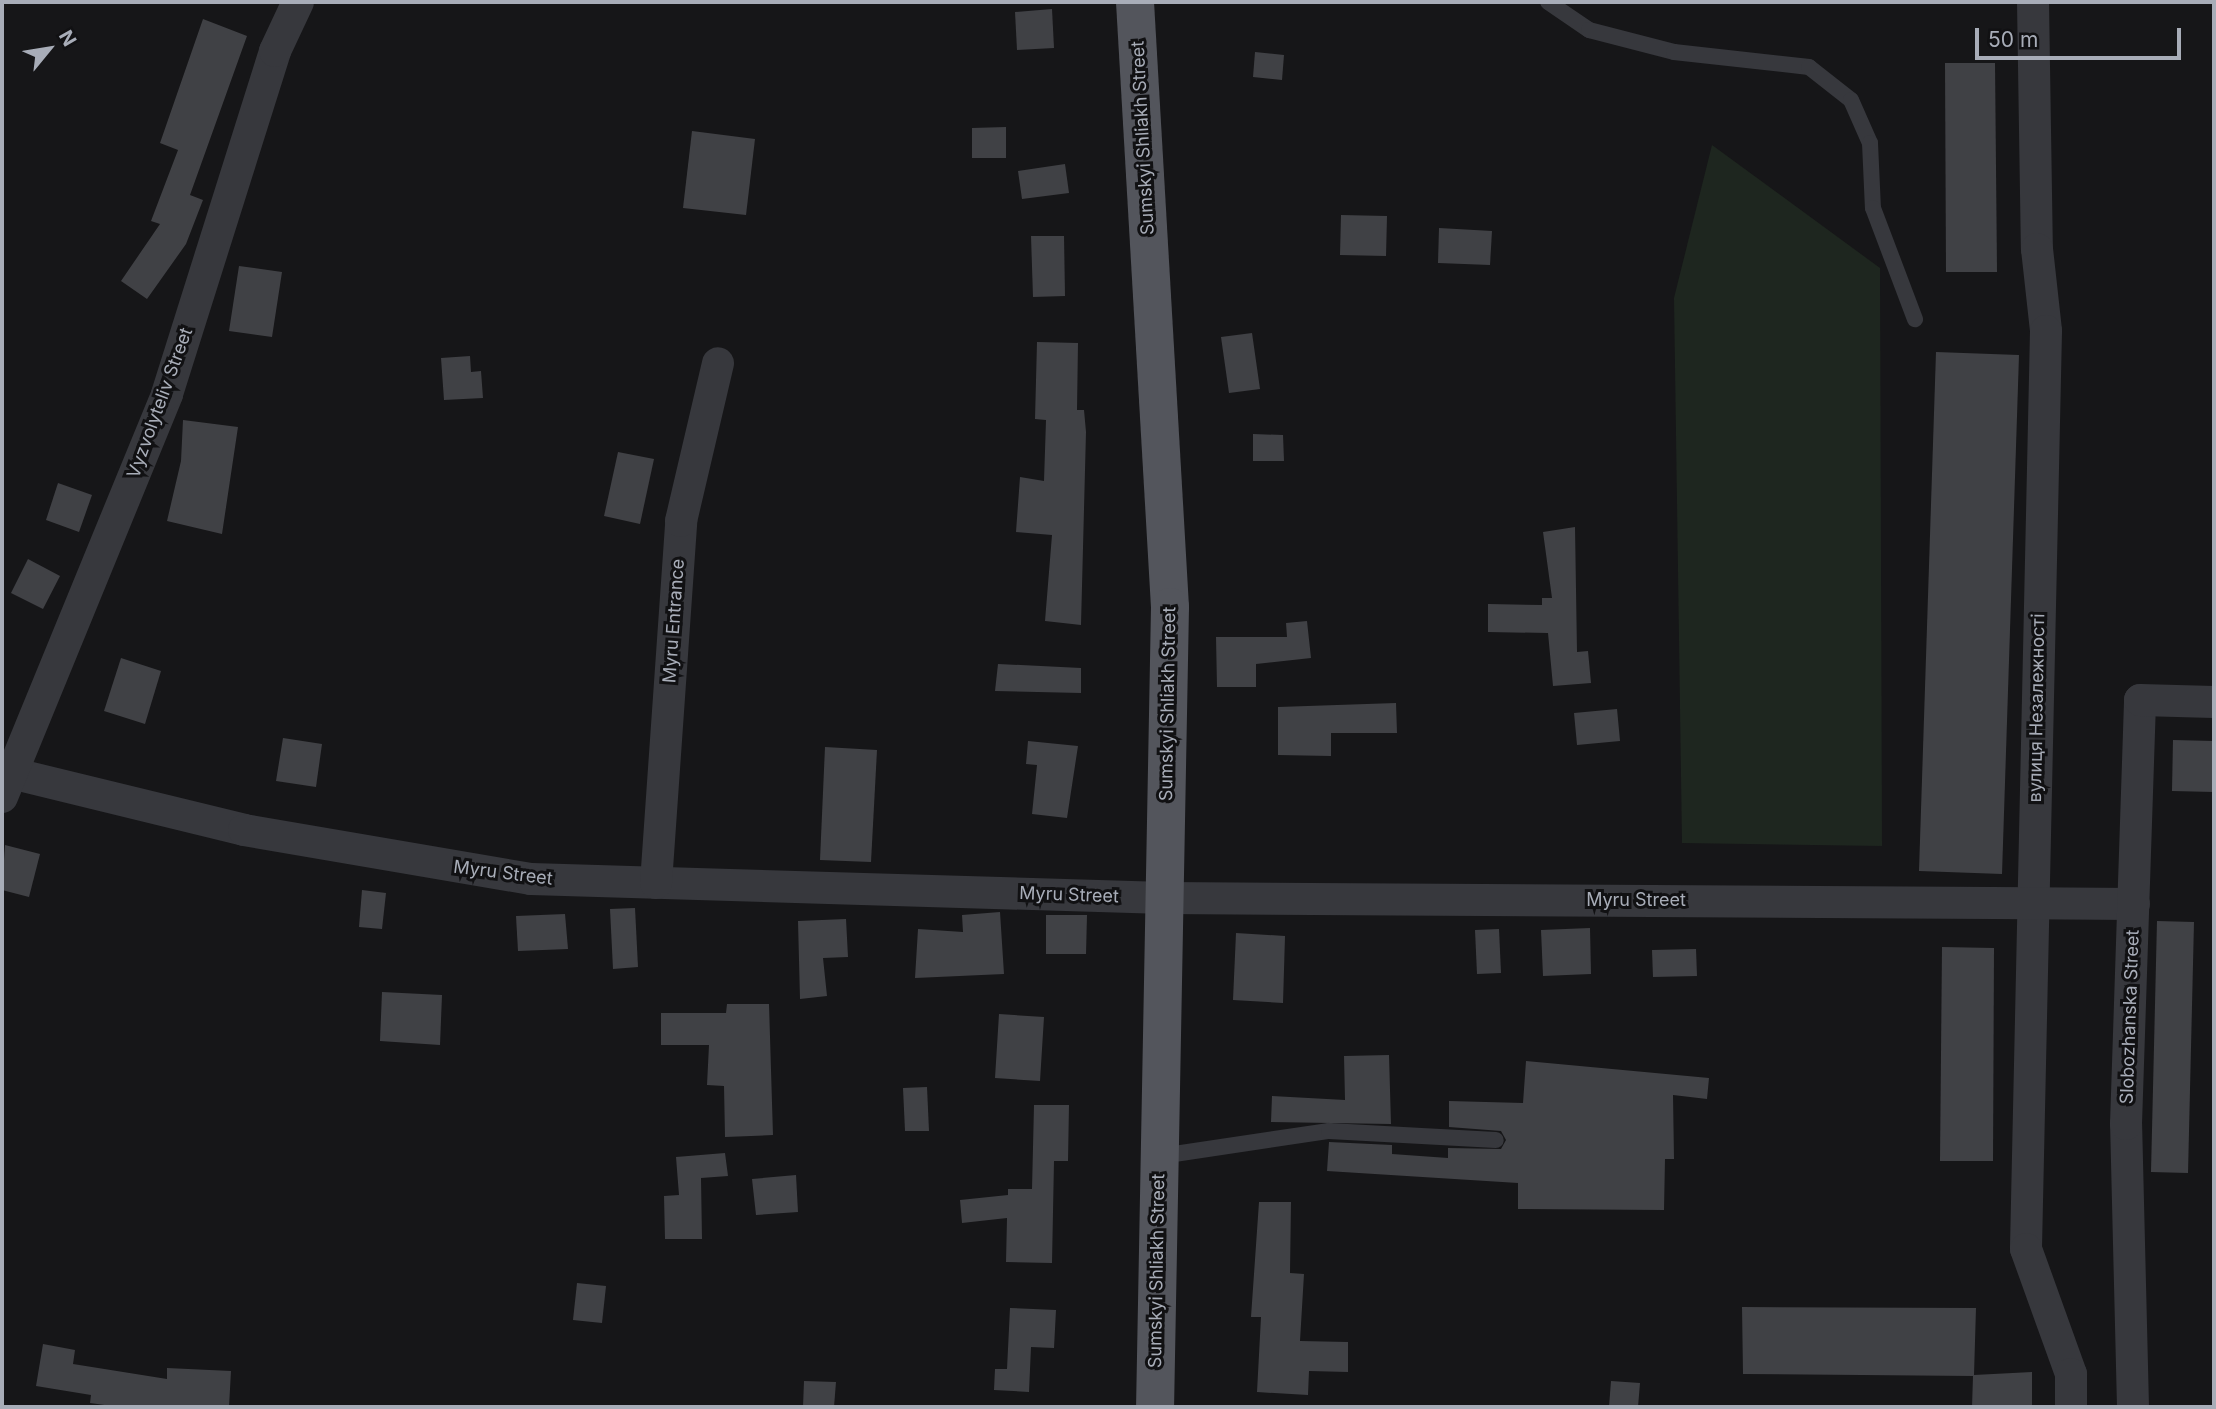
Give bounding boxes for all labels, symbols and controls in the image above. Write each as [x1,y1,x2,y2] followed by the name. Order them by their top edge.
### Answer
[14,14,84,84] north arrow
[1978,14,2184,58] scale bar
[54,26,81,50] text: N
[1988,27,2038,52] text: 50 m
[1127,40,1159,236] street label: Sumskyi Shliakh Street
[123,325,197,481] street label: Vyzvolyteliv Street
[659,558,689,684] street label: Myru Entrance
[1156,607,1180,801] street label: Sumskyi Shliakh Street
[2025,613,2049,803] street label: вулиця Незалежності
[452,856,554,890] street label: Myru Street
[1019,882,1119,908] street label: Myru Street
[1586,889,1686,911] street label: Myru Street
[2116,929,2144,1105] street label: Slobozhanska Street
[1145,1174,1169,1368] street label: Sumskyi Shliakh Street

